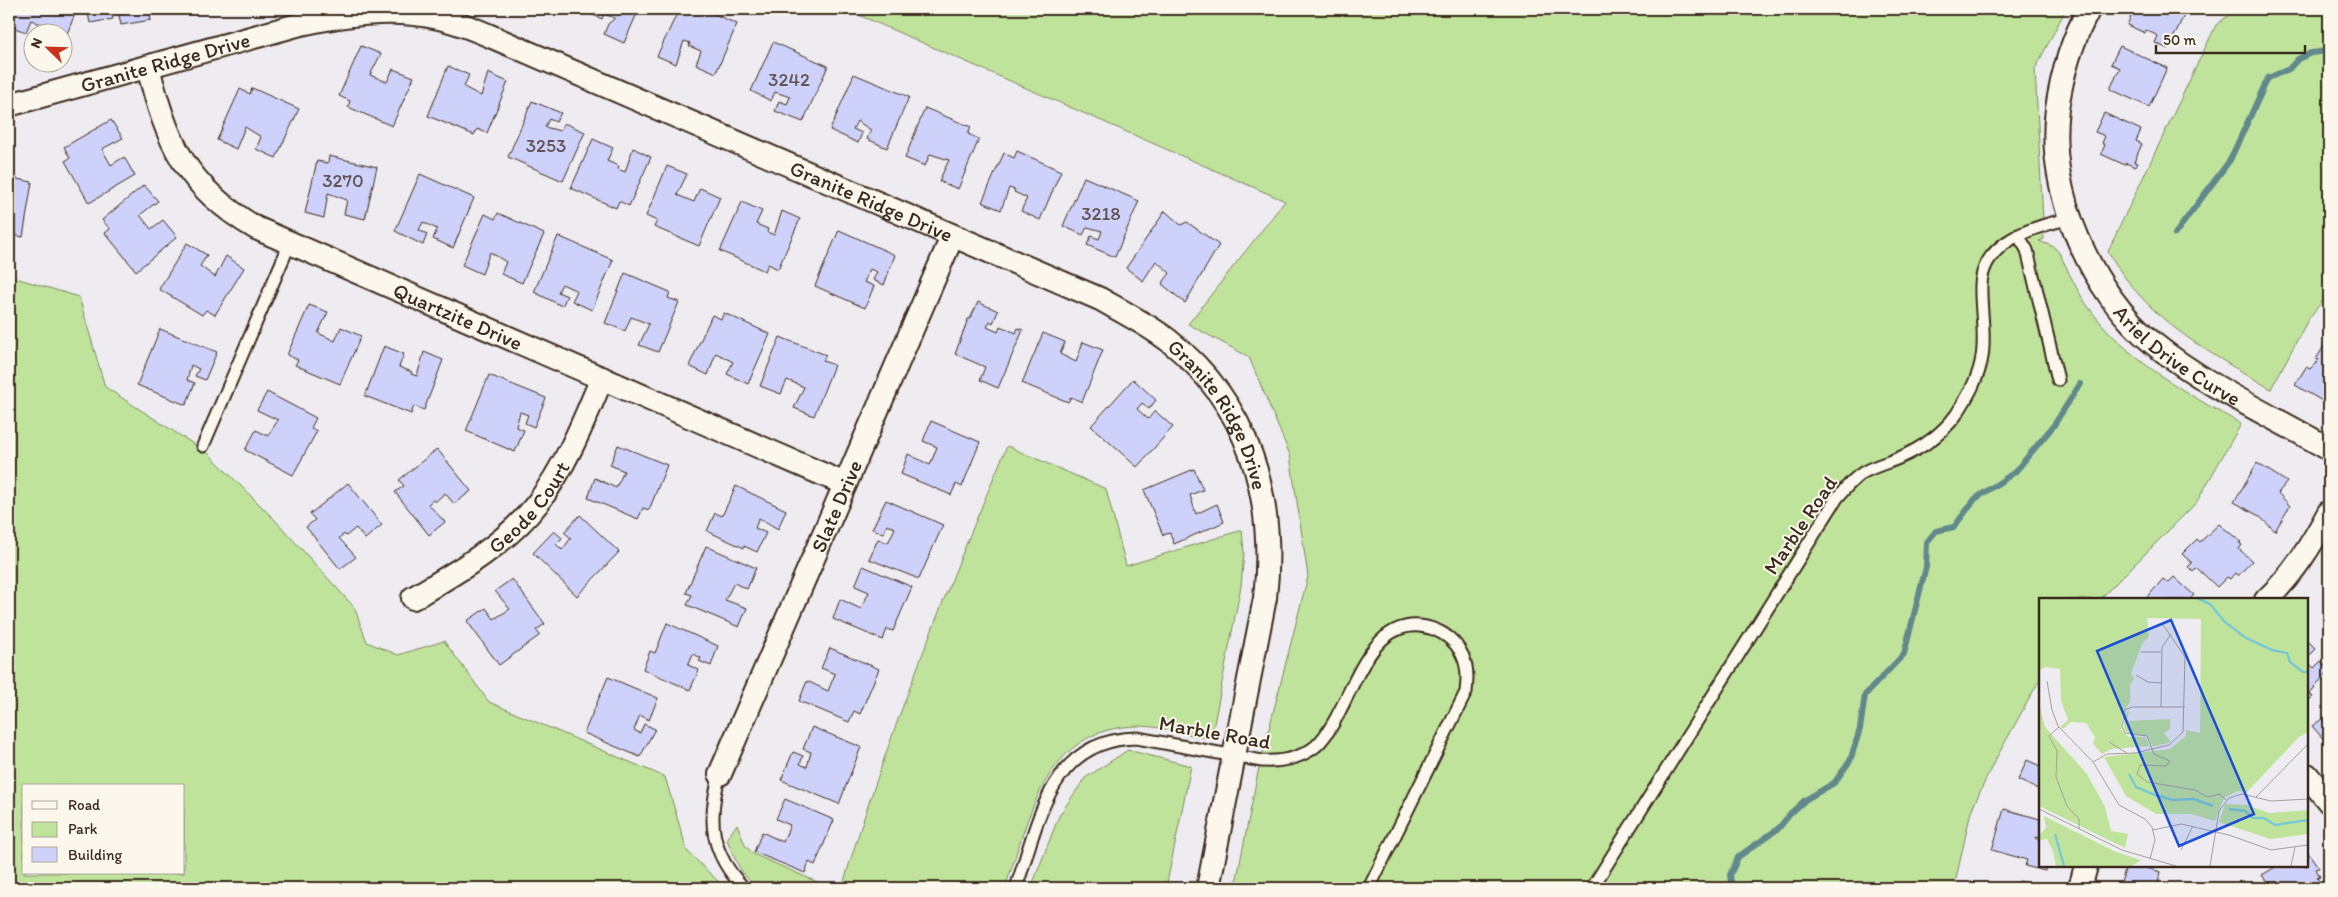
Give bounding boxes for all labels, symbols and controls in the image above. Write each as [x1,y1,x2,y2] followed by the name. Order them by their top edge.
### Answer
[22,22,72,72] north arrow
[2156,22,2304,54] scale bar
[77,26,253,97] street label: Granite Ridge Drive
[2163,31,2196,49] text: 50 m
[27,35,46,51] text: N
[768,68,810,91] house number: 3242
[526,134,566,157] house number: 3253
[786,154,957,247] street label: Granite Ridge Drive
[322,169,364,192] house number: 3270
[1081,202,1121,225] house number: 3218
[390,277,526,355] street label: Quartzite Drive
[2109,300,2245,411] street label: Ariel Drive Curve
[1163,333,1273,492] street label: Granite Ridge Drive
[805,456,867,556] street label: Slate Drive
[483,457,574,558] street label: Geode Court
[1758,471,1842,579] street label: Marble Road
[2039,598,2308,867] inset map
[1157,710,1273,754] street label: Marble Road
[22,784,185,874] legend
[68,796,101,814] text: Road
[68,820,98,838] text: Park
[68,846,122,864] text: Building

